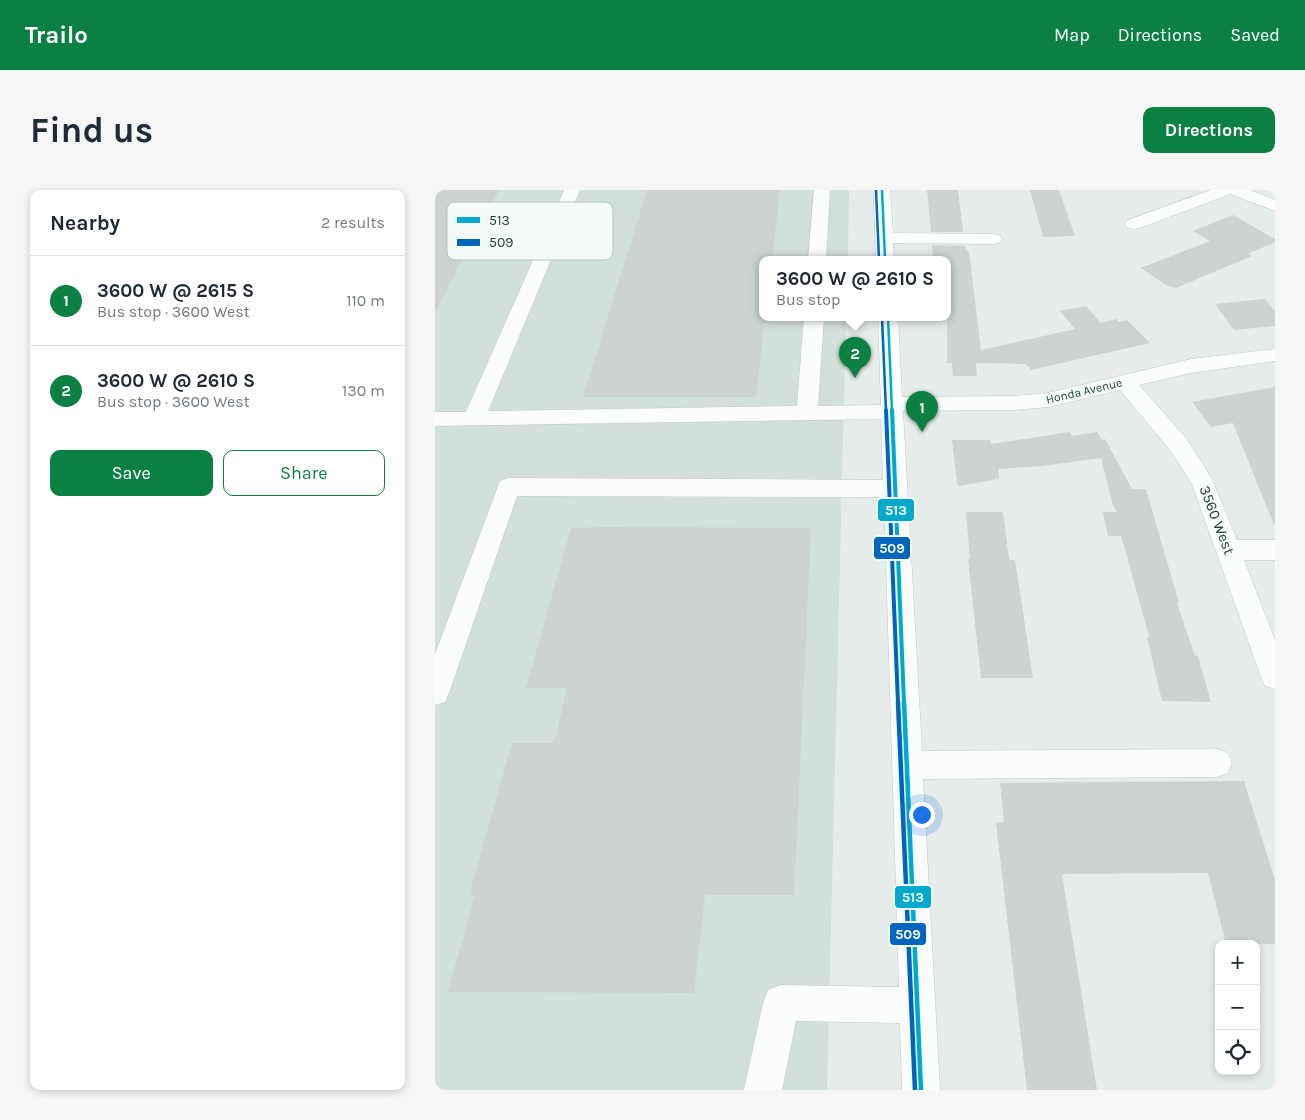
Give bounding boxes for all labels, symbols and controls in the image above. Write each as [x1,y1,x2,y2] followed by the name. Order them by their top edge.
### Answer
[25,21,88,49] text: Trailo
[1054,24,1090,46] text: Map
[1118,24,1202,46] text: Directions
[1230,24,1280,46] text: Saved
[1143,107,1275,153] button: Directions
[30,110,153,151] text: Find us
[447,202,613,260] legend
[50,211,120,235] text: Nearby
[489,212,510,229] text: 513
[321,213,385,232] text: 2 results
[489,234,513,251] text: 509
[759,256,951,321] popup
[776,268,934,290] text: 3600 W @ 2610 S
[97,280,254,302] text: 3600 W @ 2615 S
[776,290,840,309] text: Bus stop
[63,291,69,310] text: 1
[346,291,385,310] text: 110 m
[97,302,250,321] text: Bus stop · 3600 West
[839,337,871,378] pin: 2
[97,370,255,392] text: 3600 W @ 2610 S
[1044,375,1124,407] street label: Honda Avenue
[61,381,71,400] text: 2
[342,381,385,400] text: 130 m
[906,391,938,432] pin: 1
[97,392,250,411] text: Bus stop · 3600 West
[50,450,213,496] button: Save
[223,450,385,496] button: Share
[1196,483,1239,557] street label: 3560 West
[877,498,915,522] line badge: 513
[885,502,907,519] text: 513
[873,536,911,560] line badge: 509
[879,540,905,557] text: 509
[909,802,935,828] your location
[894,885,932,909] line badge: 513
[902,889,924,906] text: 513
[889,922,927,946] line badge: 509
[895,926,921,943] text: 509
[1215,940,1260,1075] map controls
[1215,940,1260,985] button: +
[1215,985,1260,1030] button: −
[1215,1030,1260,1075] button: locate

